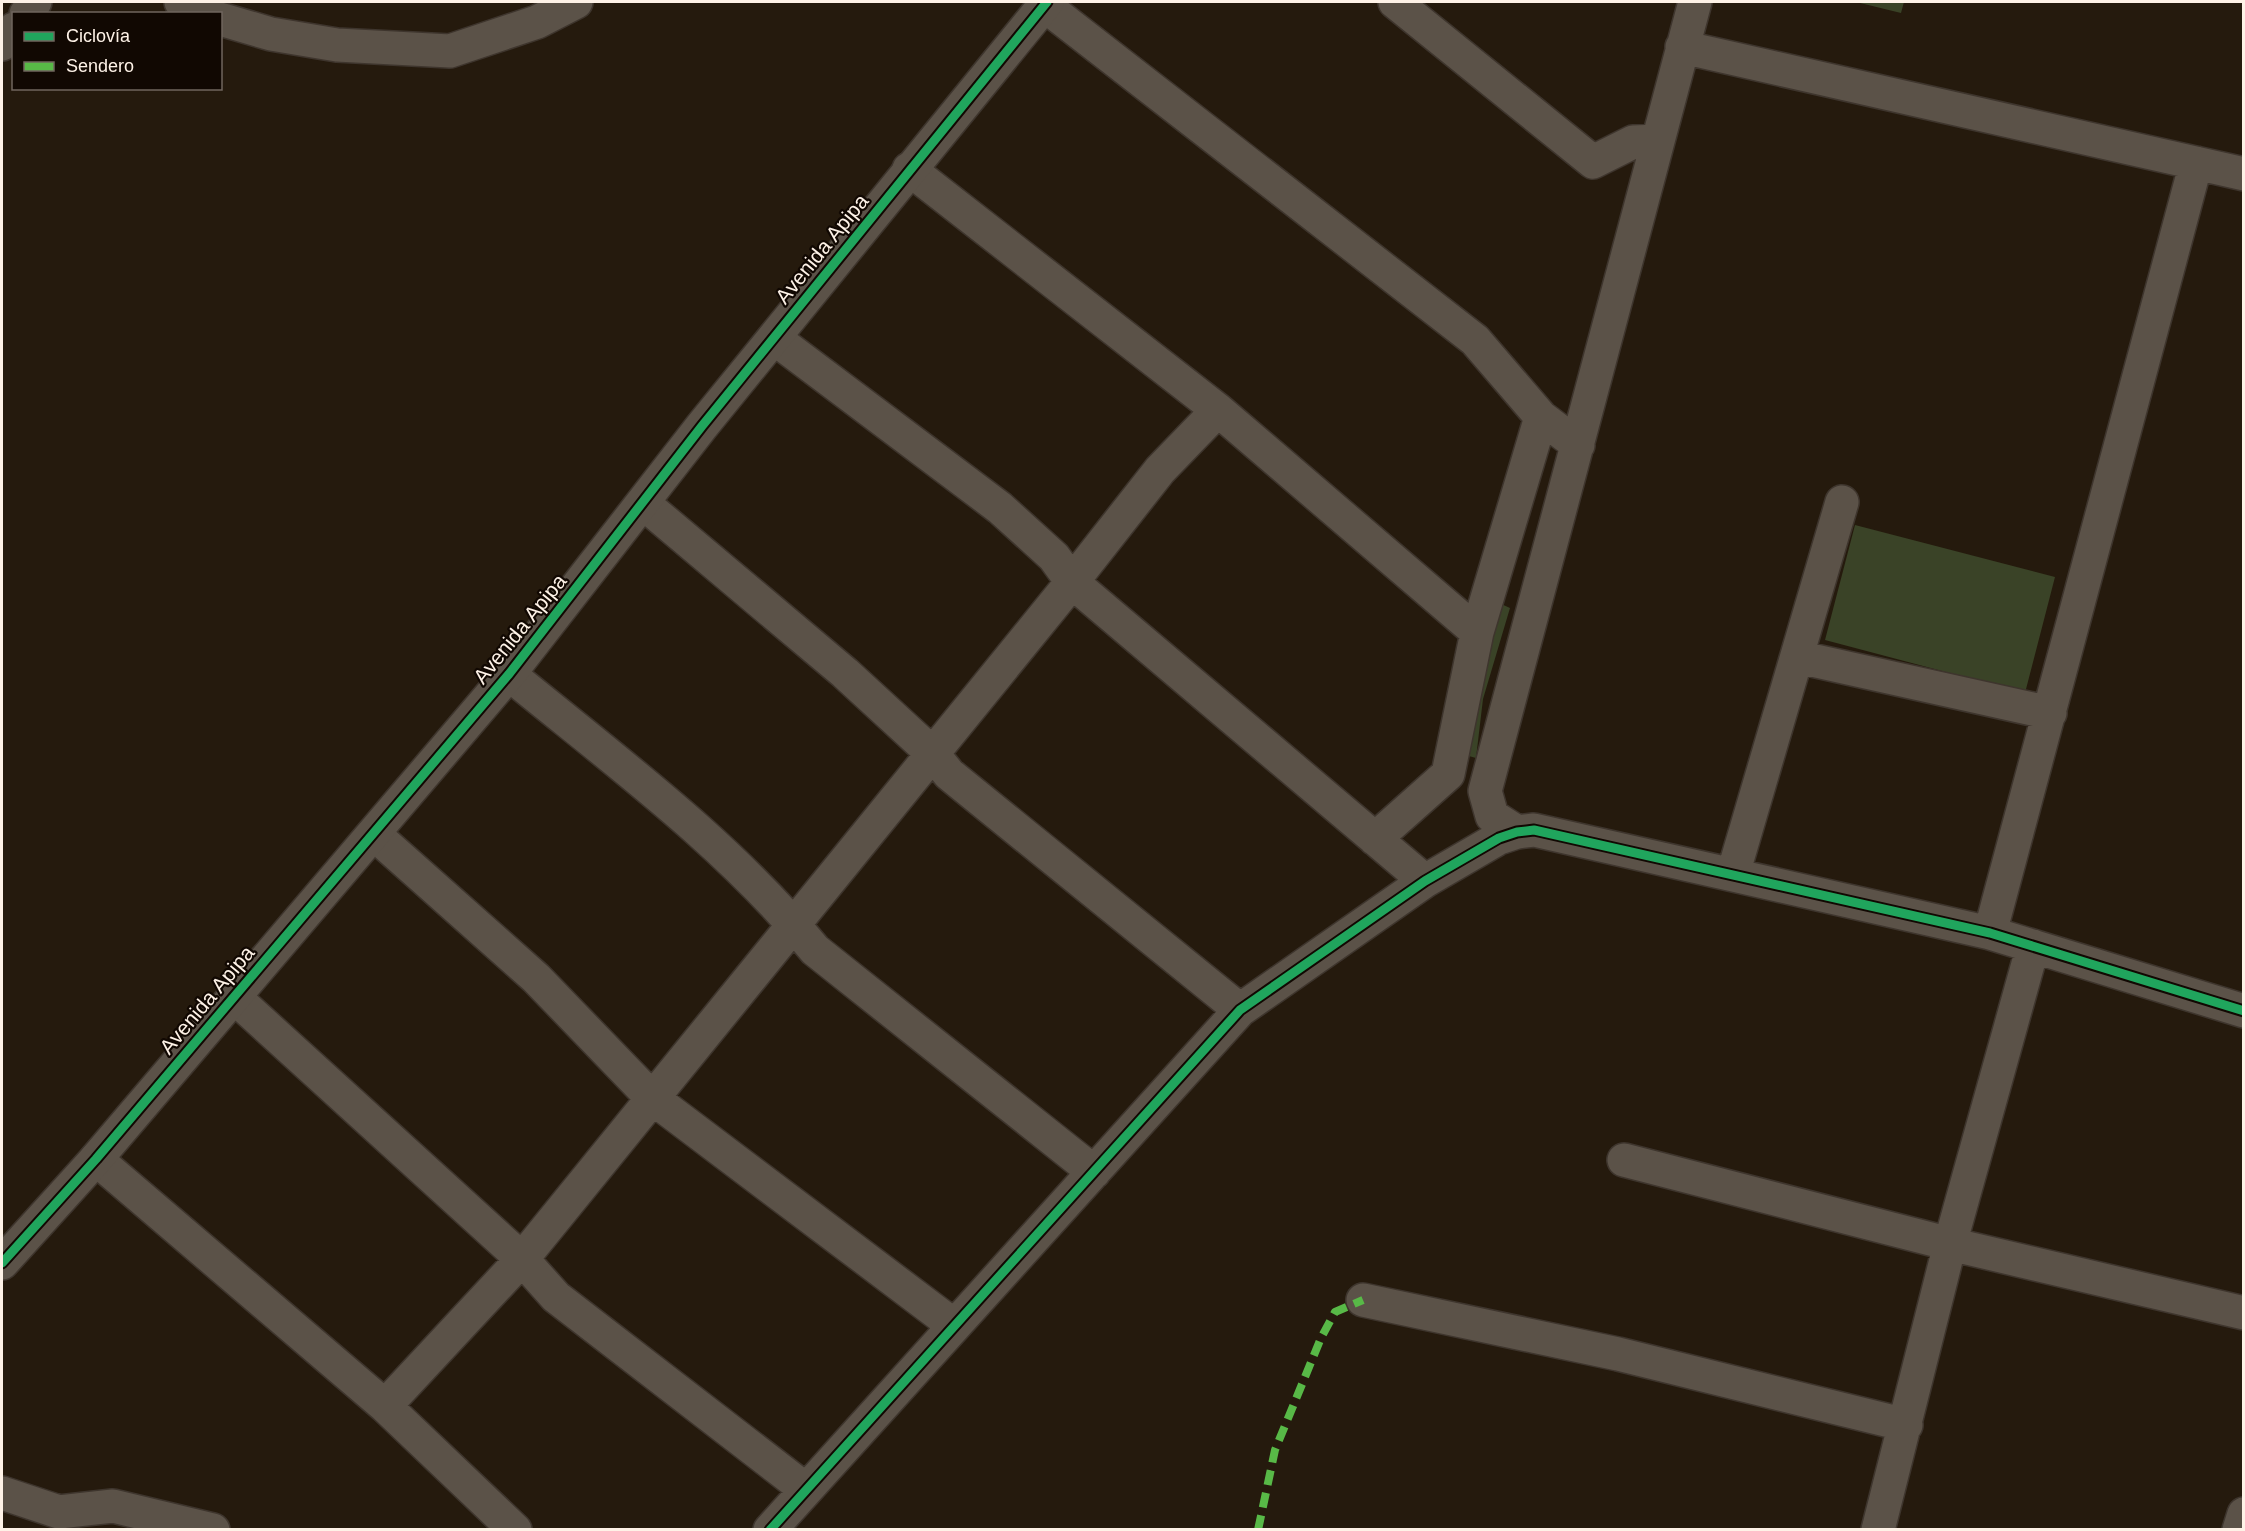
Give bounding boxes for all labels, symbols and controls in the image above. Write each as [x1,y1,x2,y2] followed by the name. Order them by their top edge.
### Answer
[12,12,222,90] legend
[66,26,131,46] text: Ciclovía
[66,56,134,76] text: Sendero
[771,189,873,308] street label: Avenida Apipa
[469,569,571,688] street label: Avenida Apipa
[155,941,259,1058] street label: Avenida Apipa

